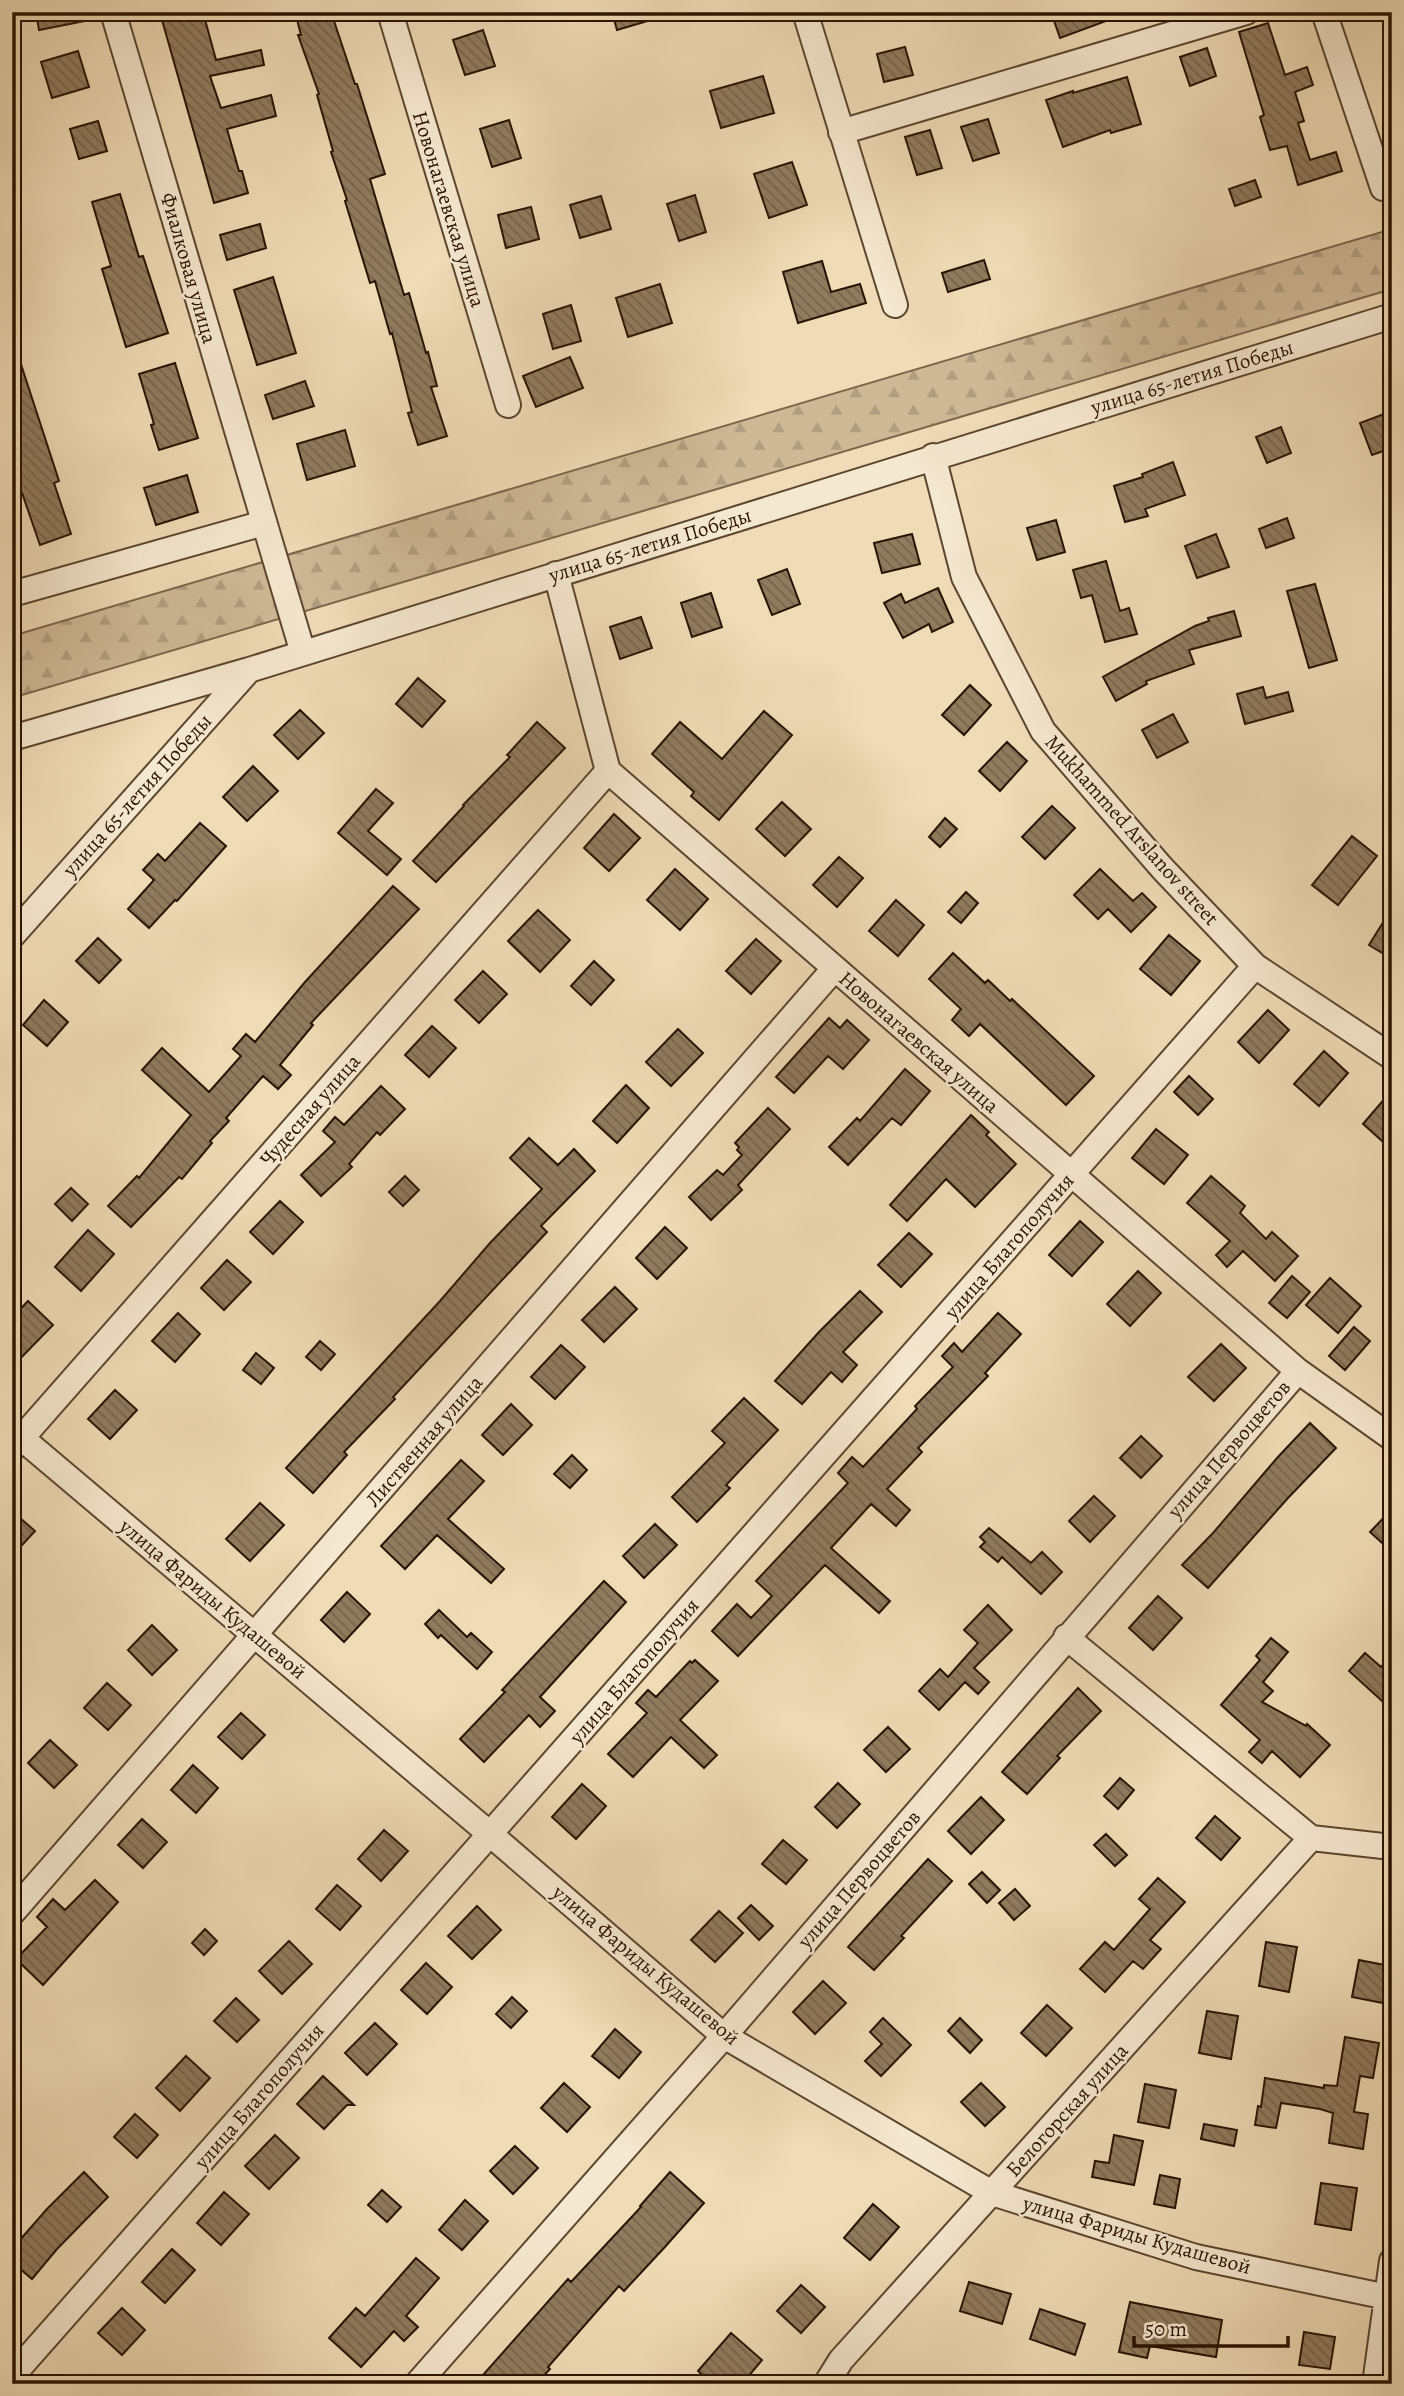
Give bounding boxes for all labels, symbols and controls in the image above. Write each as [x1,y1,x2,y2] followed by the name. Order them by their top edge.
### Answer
[406,108,492,311] street label: Новонагаевская улица
[154,189,224,347] street label: Фиалковая улица
[1086,333,1297,421] street label: улица 65-летия Победы
[544,501,755,589] street label: улица 65-летия Победы
[56,707,218,883] street label: улица 65-летия Победы
[1039,729,1225,931] street label: Mukhammed Arslanov street
[833,965,1005,1120] street label: Новонагаевская улица
[253,1048,367,1172] street label: Чудесная улица
[937,1167,1080,1326] street label: улица Благополучия
[359,1369,489,1513] street label: Лиственная улица
[1160,1374,1297,1525] street label: улица Первоцветов
[113,1512,312,1686] street label: улица Фариды Кудашевой
[562,1592,705,1751] street label: улица Благополучия
[790,1804,927,1955] street label: улица Первоцветов
[546,1878,745,2052] street label: улица Фариды Кудашевой
[187,2017,330,2176] street label: улица Благополучия
[999,2037,1135,2183] street label: Белогорская улица
[1019,2189,1254,2281] street label: улица Фариды Кудашевой
[1134,2305,1288,2349] scale bar
[1145,2315,1187,2343] text: 50 m

